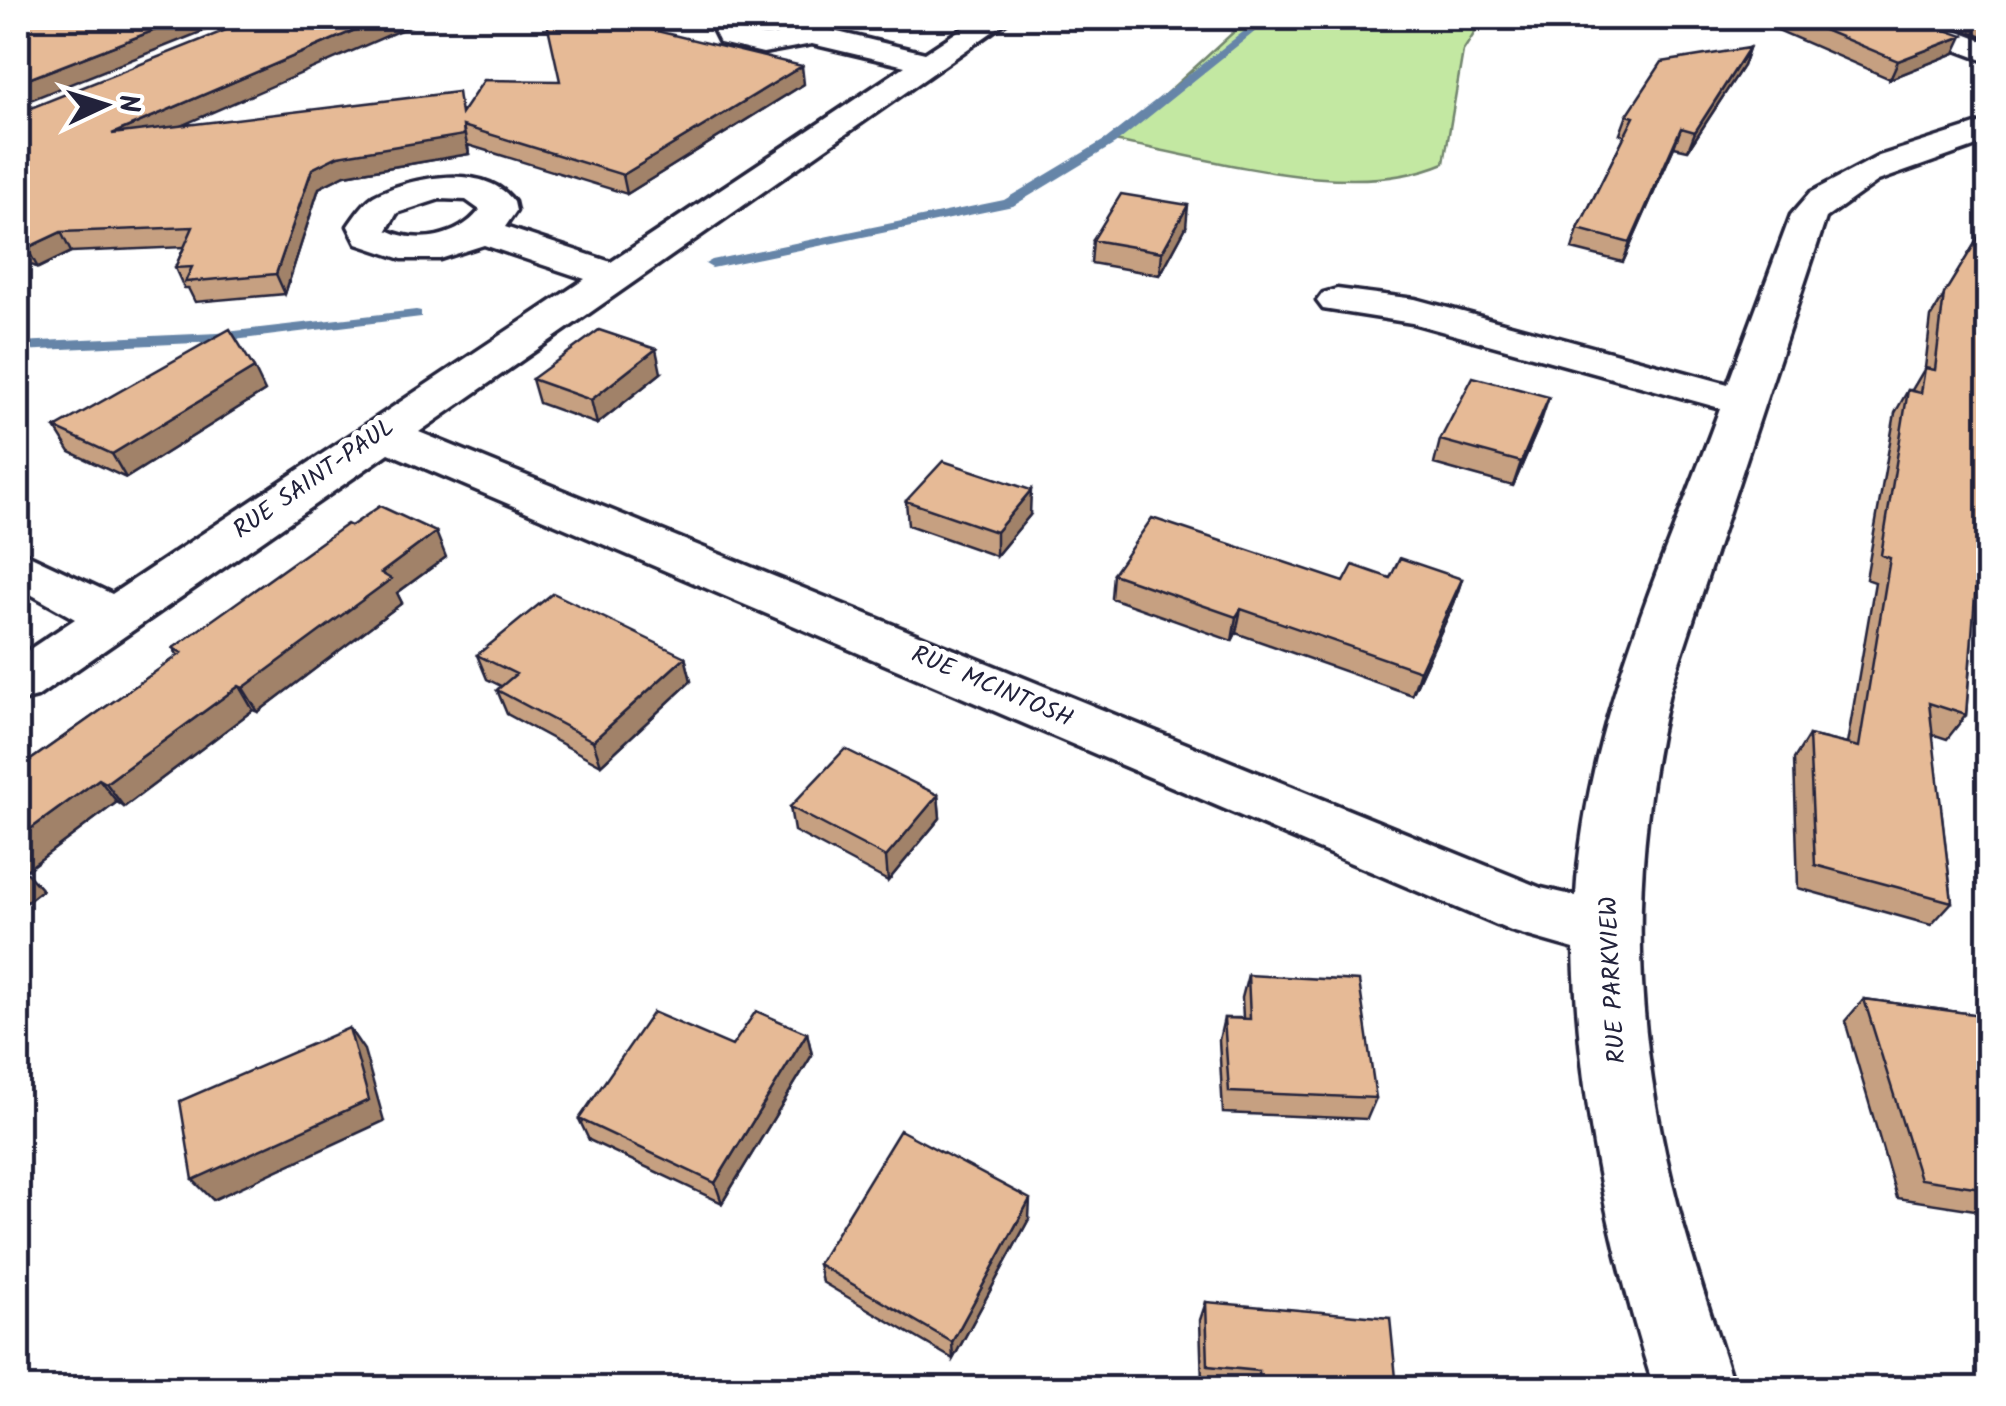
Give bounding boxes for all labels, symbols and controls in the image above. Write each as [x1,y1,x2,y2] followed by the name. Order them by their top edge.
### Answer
[55,55,155,155] north arrow
[104,93,151,114] text: N
[225,408,403,550] street label: RUE SAINT-PAUL
[905,635,1079,739] street label: RUE MCINTOSH
[1589,895,1637,1065] street label: RUE PARKVIEW

